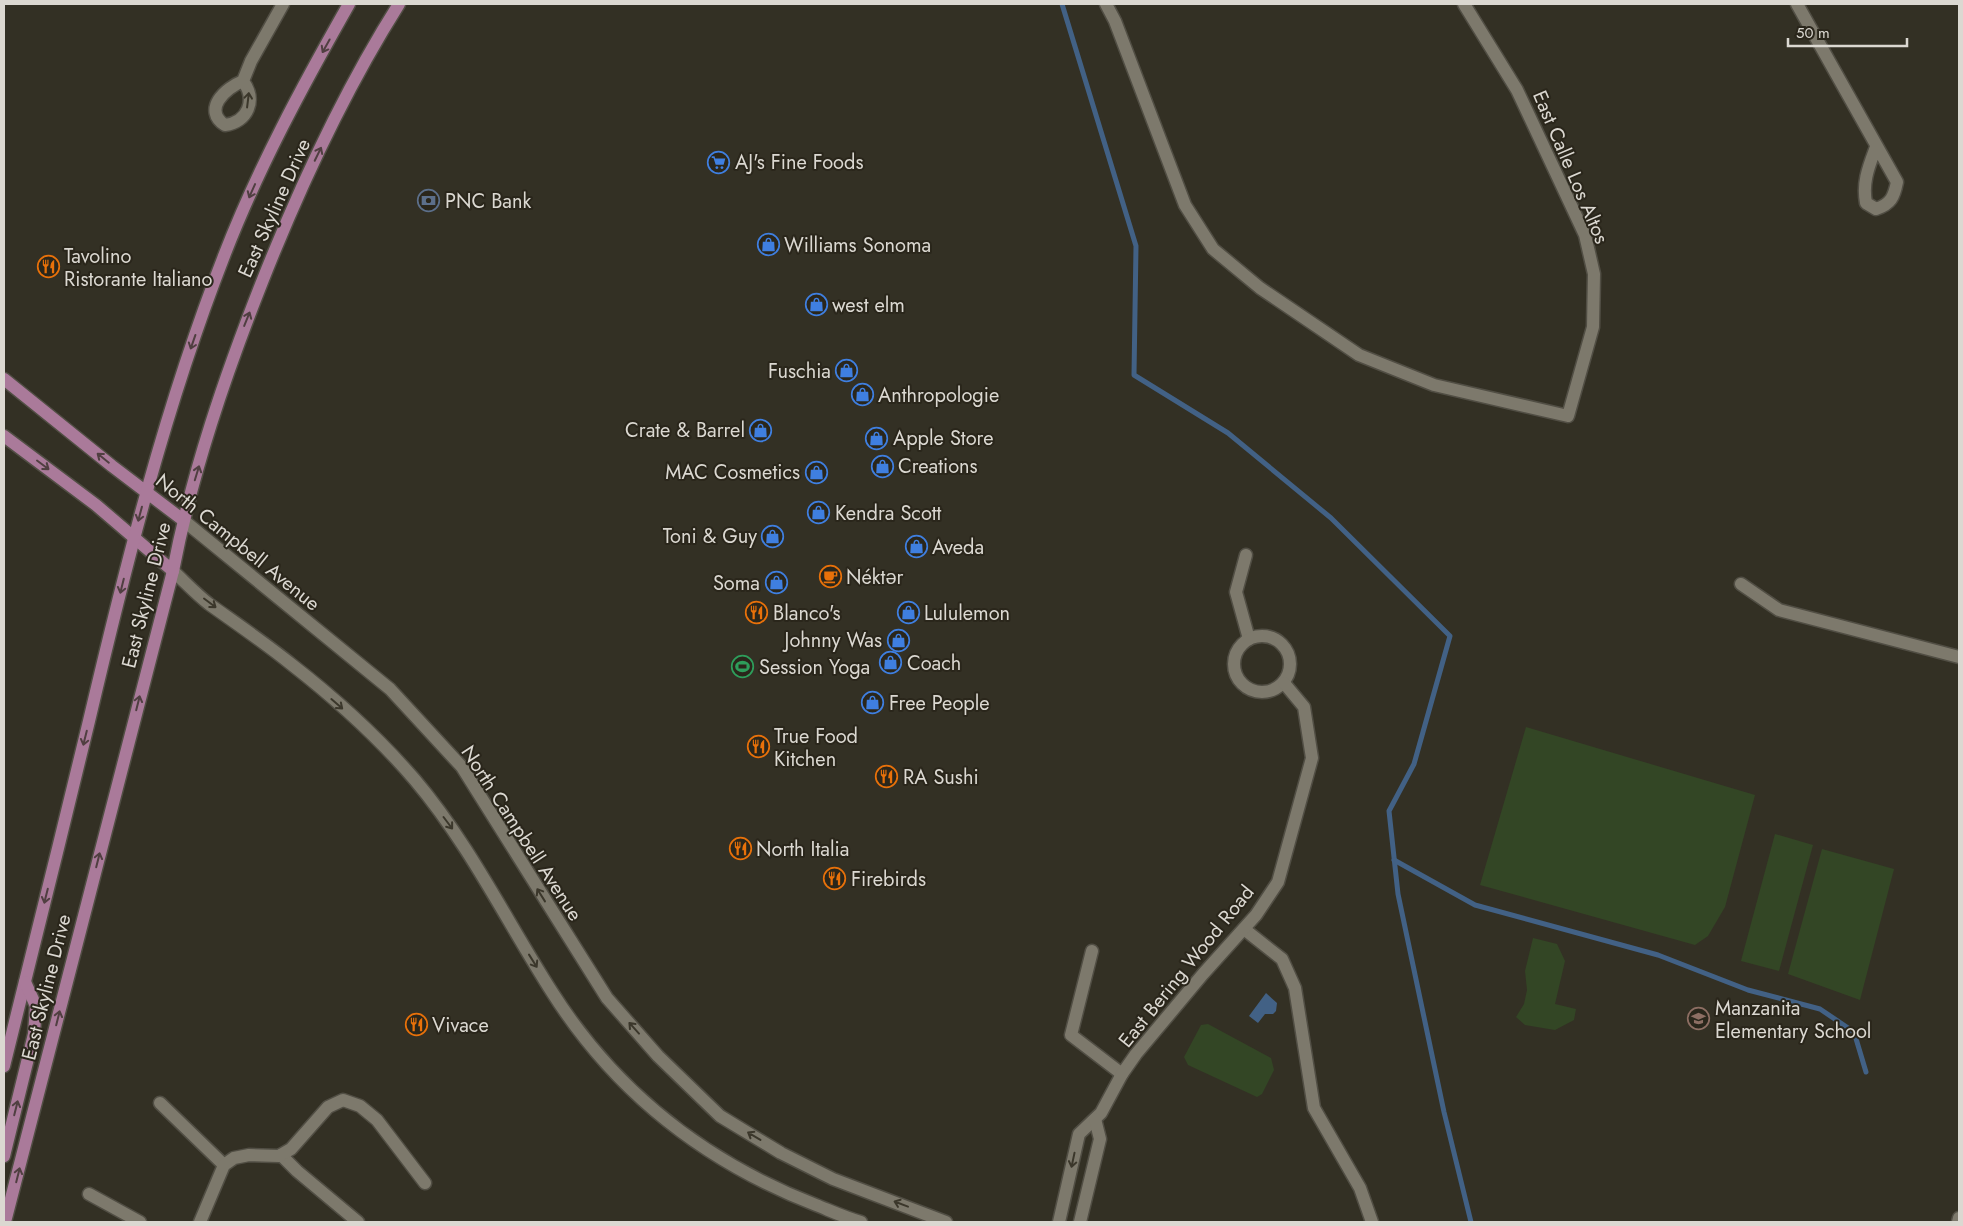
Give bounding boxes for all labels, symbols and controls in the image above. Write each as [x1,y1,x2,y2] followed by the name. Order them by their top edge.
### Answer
[1788,15,1907,47] scale bar
[1796,22,1830,44] text: 50 m
[320,39,330,53] one-way arrow
[1525,86,1616,248] street label: East Calle Los Altos
[243,93,253,109] one-way arrow
[231,134,318,282] street label: East Skyline Drive
[313,146,323,161] one-way arrow
[735,148,863,177] place label: AJ's Fine Foods
[707,150,731,174] supermarket icon: AJ's Fine Foods
[247,183,257,198] one-way arrow
[445,187,531,216] place label: PNC Bank
[417,189,441,213] bank icon: PNC Bank
[784,231,931,260] place label: Williams Sonoma
[756,233,780,257] shop icon: Williams Sonoma
[64,242,212,294] place label: Tavolino Ristorante Italiano
[36,255,60,279] restaurant icon: Tavolino Ristorante Italiano
[832,291,905,320] place label: west elm
[804,293,828,317] shop icon: west elm
[243,312,253,327] one-way arrow
[188,334,197,350] one-way arrow
[768,357,831,386] place label: Fuschia
[835,359,859,383] shop icon: Fuschia
[878,381,999,410] place label: Anthropologie
[850,383,874,407] shop icon: Anthropologie
[625,416,745,445] place label: Crate & Barrel
[749,418,773,442] shop icon: Crate & Barrel
[893,424,993,453] place label: Apple Store
[865,426,889,450] shop icon: Apple Store
[898,452,978,481] place label: Creations
[96,453,109,464] one-way arrow
[870,454,894,478] shop icon: Creations
[665,458,800,487] place label: MAC Cosmetics
[36,460,50,470] one-way arrow
[804,460,828,484] shop icon: MAC Cosmetics
[192,466,202,482] one-way arrow
[149,467,326,618] street label: North Campbell Avenue
[835,499,942,528] place label: Kendra Scott
[807,501,831,525] shop icon: Kendra Scott
[135,506,145,522] one-way arrow
[114,519,179,671] street label: East Skyline Drive
[663,522,757,551] place label: Toni & Guy
[761,524,785,548] shop icon: Toni & Guy
[932,533,984,562] place label: Aveda
[904,535,928,559] shop icon: Aveda
[846,563,904,592] place label: Néktər
[818,565,842,589] cafe icon: Néktər
[713,569,760,598] place label: Soma
[764,571,788,595] shop icon: Soma
[116,577,126,593] one-way arrow
[203,598,216,609] one-way arrow
[773,599,841,628] place label: Blanco's
[924,599,1010,628] place label: Lululemon
[745,601,769,625] restaurant icon: Blanco's
[896,601,920,625] shop icon: Lululemon
[782,626,882,655] place label: Johnny Was
[886,628,910,652] shop icon: Johnny Was
[907,649,961,678] place label: Coach
[879,651,903,675] shop icon: Coach
[759,653,870,682] place label: Session Yoga
[731,655,755,679] sports icon: Session Yoga
[889,689,990,718] place label: Free People
[861,691,885,715] shop icon: Free People
[134,695,144,711] one-way arrow
[331,698,344,709] one-way arrow
[774,722,858,774] place label: True Food Kitchen
[80,730,89,746] one-way arrow
[746,735,770,759] restaurant icon: True Food Kitchen
[454,740,589,927] street label: North Campbell Avenue
[903,763,979,792] place label: RA Sushi
[875,765,899,789] restaurant icon: RA Sushi
[442,816,453,829] one-way arrow
[756,835,849,864] place label: North Italia
[728,837,752,861] restaurant icon: North Italia
[94,853,103,869] one-way arrow
[851,865,926,894] place label: Firebirds
[823,867,847,891] restaurant icon: Firebirds
[1112,879,1261,1054] street label: East Bering Wood Road
[41,888,50,904] one-way arrow
[536,889,546,903] one-way arrow
[14,911,79,1063] street label: East Skyline Drive
[528,953,538,967] one-way arrow
[1715,994,1871,1046] place label: Manzanita Elementary School
[1687,1007,1711,1031] school or university icon: Manzanita Elementary School
[54,1010,63,1026] one-way arrow
[432,1011,489,1040] place label: Vivace
[404,1013,428,1037] restaurant icon: Vivace
[628,1022,640,1035] one-way arrow
[12,1101,21,1117] one-way arrow
[747,1131,761,1141] one-way arrow
[1068,1151,1077,1167] one-way arrow
[13,1167,23,1183] one-way arrow
[894,1199,909,1208] one-way arrow

